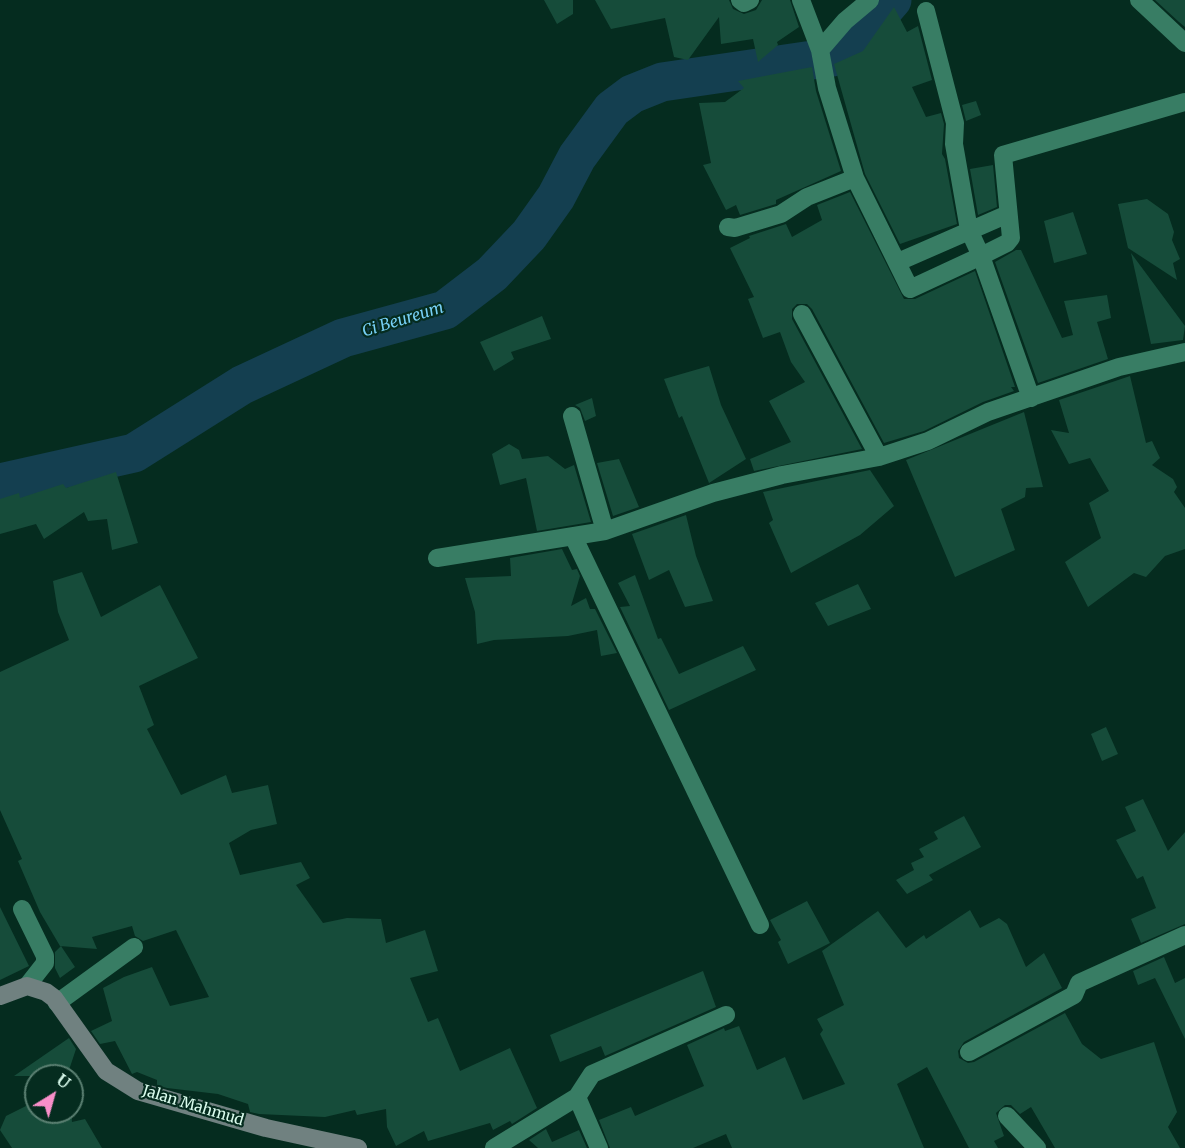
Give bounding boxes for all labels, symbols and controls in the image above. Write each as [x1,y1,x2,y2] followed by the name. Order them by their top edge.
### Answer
[360,298,446,342] water label: Ci Beureum
[24,1064,84,1124] north arrow
[53,1070,74,1093] text: U
[140,1082,246,1130] street label: Jalan Mahmud

